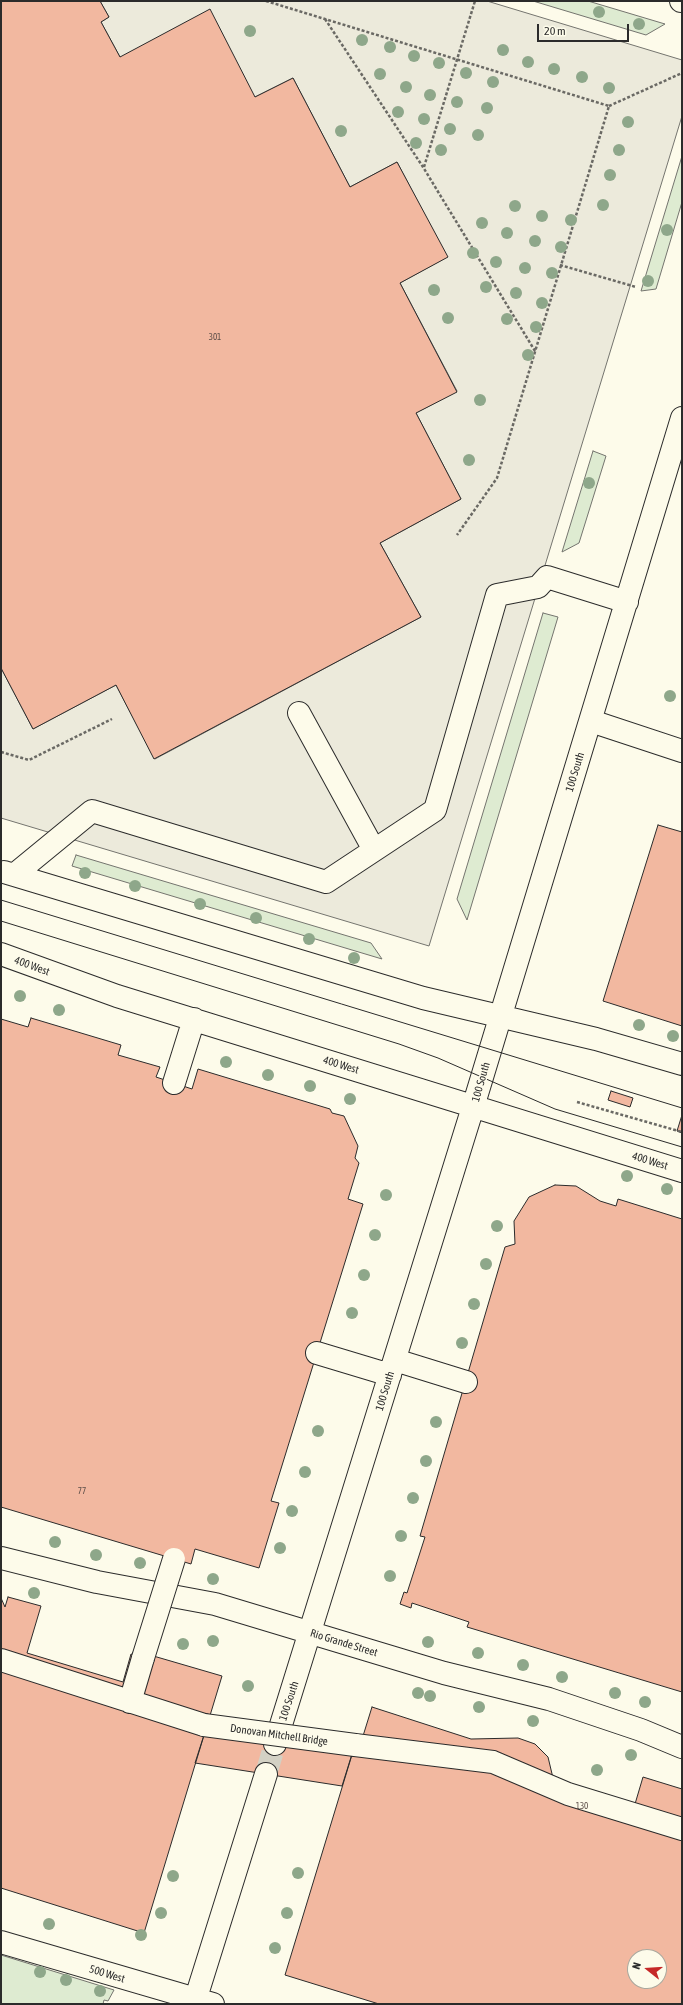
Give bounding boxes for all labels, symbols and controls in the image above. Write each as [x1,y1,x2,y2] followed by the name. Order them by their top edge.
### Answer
[539,16,631,42] scale bar
[544,24,566,38] text: 20 m
[209,332,221,342] house number: 301
[563,751,587,793] street label: 100 South
[12,954,52,978] street label: 400 West
[322,1053,360,1077] street label: 400 West
[469,1061,493,1103] street label: 100 South
[631,1149,669,1173] street label: 400 West
[373,1370,397,1412] street label: 100 South
[78,1486,86,1496] house number: 77
[309,1626,379,1660] street label: Rio Grande Street
[276,1680,302,1722] street label: 100 South
[229,1722,329,1748] street label: Donovan Mitchell Bridge
[576,1801,588,1811] house number: 130
[627,1949,667,1989] north arrow
[630,1961,643,1971] text: N
[88,1962,126,1986] street label: 500 West

